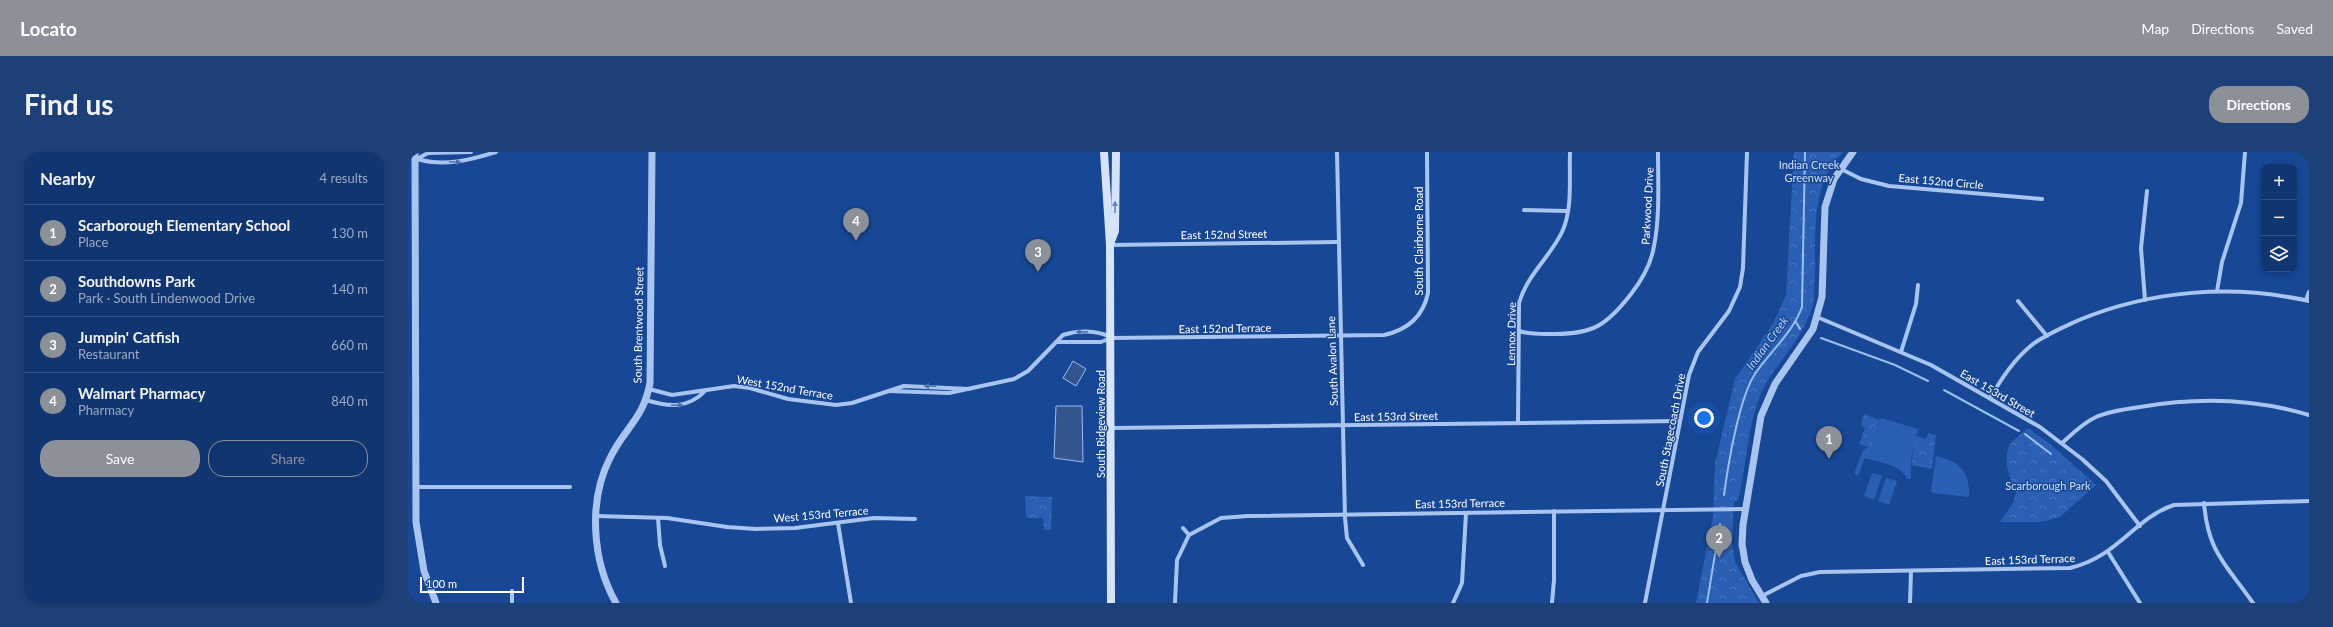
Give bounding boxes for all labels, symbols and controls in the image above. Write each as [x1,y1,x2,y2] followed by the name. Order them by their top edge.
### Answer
[20,17,77,40] text: Locato
[2142,20,2169,37] text: Map
[2191,20,2254,37] text: Directions
[2276,20,2313,37] text: Saved
[2209,86,2309,123] button: Directions
[24,87,114,121] text: Find us
[1779,158,1840,184] park label: Indian Creek Greenway
[449,159,462,165] one-way arrow
[2261,164,2297,272] map controls
[2261,164,2297,200] button: +
[1638,167,1656,245] street label: Parkwood Drive
[40,168,95,189] text: Nearby
[320,170,368,186] text: 4 results
[1898,171,1984,191] street label: East 152nd Circle
[1412,187,1425,295] street label: South Clairborne Road
[1112,200,1118,213] one-way arrow
[2261,200,2297,236] button: −
[843,208,869,241] pin: 4
[78,216,290,234] text: Scarborough Elementary School
[49,225,57,241] text: 1
[331,225,368,241] text: 130 m
[1181,227,1267,241] street label: East 152nd Street
[78,234,108,250] text: Place
[2261,236,2297,272] button: layers
[1025,239,1051,272] pin: 3
[630,266,646,383] street label: South Brentwood Street
[78,272,195,290] text: Southdowns Park
[49,281,57,297] text: 2
[331,281,368,297] text: 140 m
[78,290,255,306] text: Park · South Lindenwood Drive
[1504,302,1518,366] street label: Lennox Drive
[1743,313,1792,373] water label: Indian Creek
[1324,316,1340,406] street label: South Avalon Lane
[1179,321,1272,335] street label: East 152nd Terrace
[78,328,180,346] text: Jumpin' Catfish
[1075,329,1088,335] one-way arrow
[49,337,57,353] text: 3
[331,337,368,353] text: 660 m
[78,346,140,362] text: Restaurant
[1958,366,2038,420] street label: East 153rd Street
[1094,370,1107,478] street label: South Ridgeview Road
[736,372,834,402] street label: West 152nd Terrace
[1653,372,1687,488] street label: South Stagecoach Drive
[923,383,936,389] one-way arrow
[78,384,205,402] text: Walmart Pharmacy
[49,393,57,409] text: 4
[331,393,368,409] text: 840 m
[671,401,684,408] one-way arrow
[78,402,134,418] text: Pharmacy
[1694,408,1714,428] your location
[1354,409,1438,423] street label: East 153rd Street
[1816,426,1842,459] pin: 1
[40,440,200,477] button: Save
[208,440,368,477] button: Share
[2005,479,2091,492] park label: Scarborough Park
[1415,496,1505,510] street label: East 153rd Terrace
[773,503,869,525] street label: West 153rd Terrace
[1706,525,1732,558] pin: 2
[1985,551,2075,567] street label: East 153rd Terrace
[420,575,524,594] scale bar
[426,577,457,590] text: 100 m

